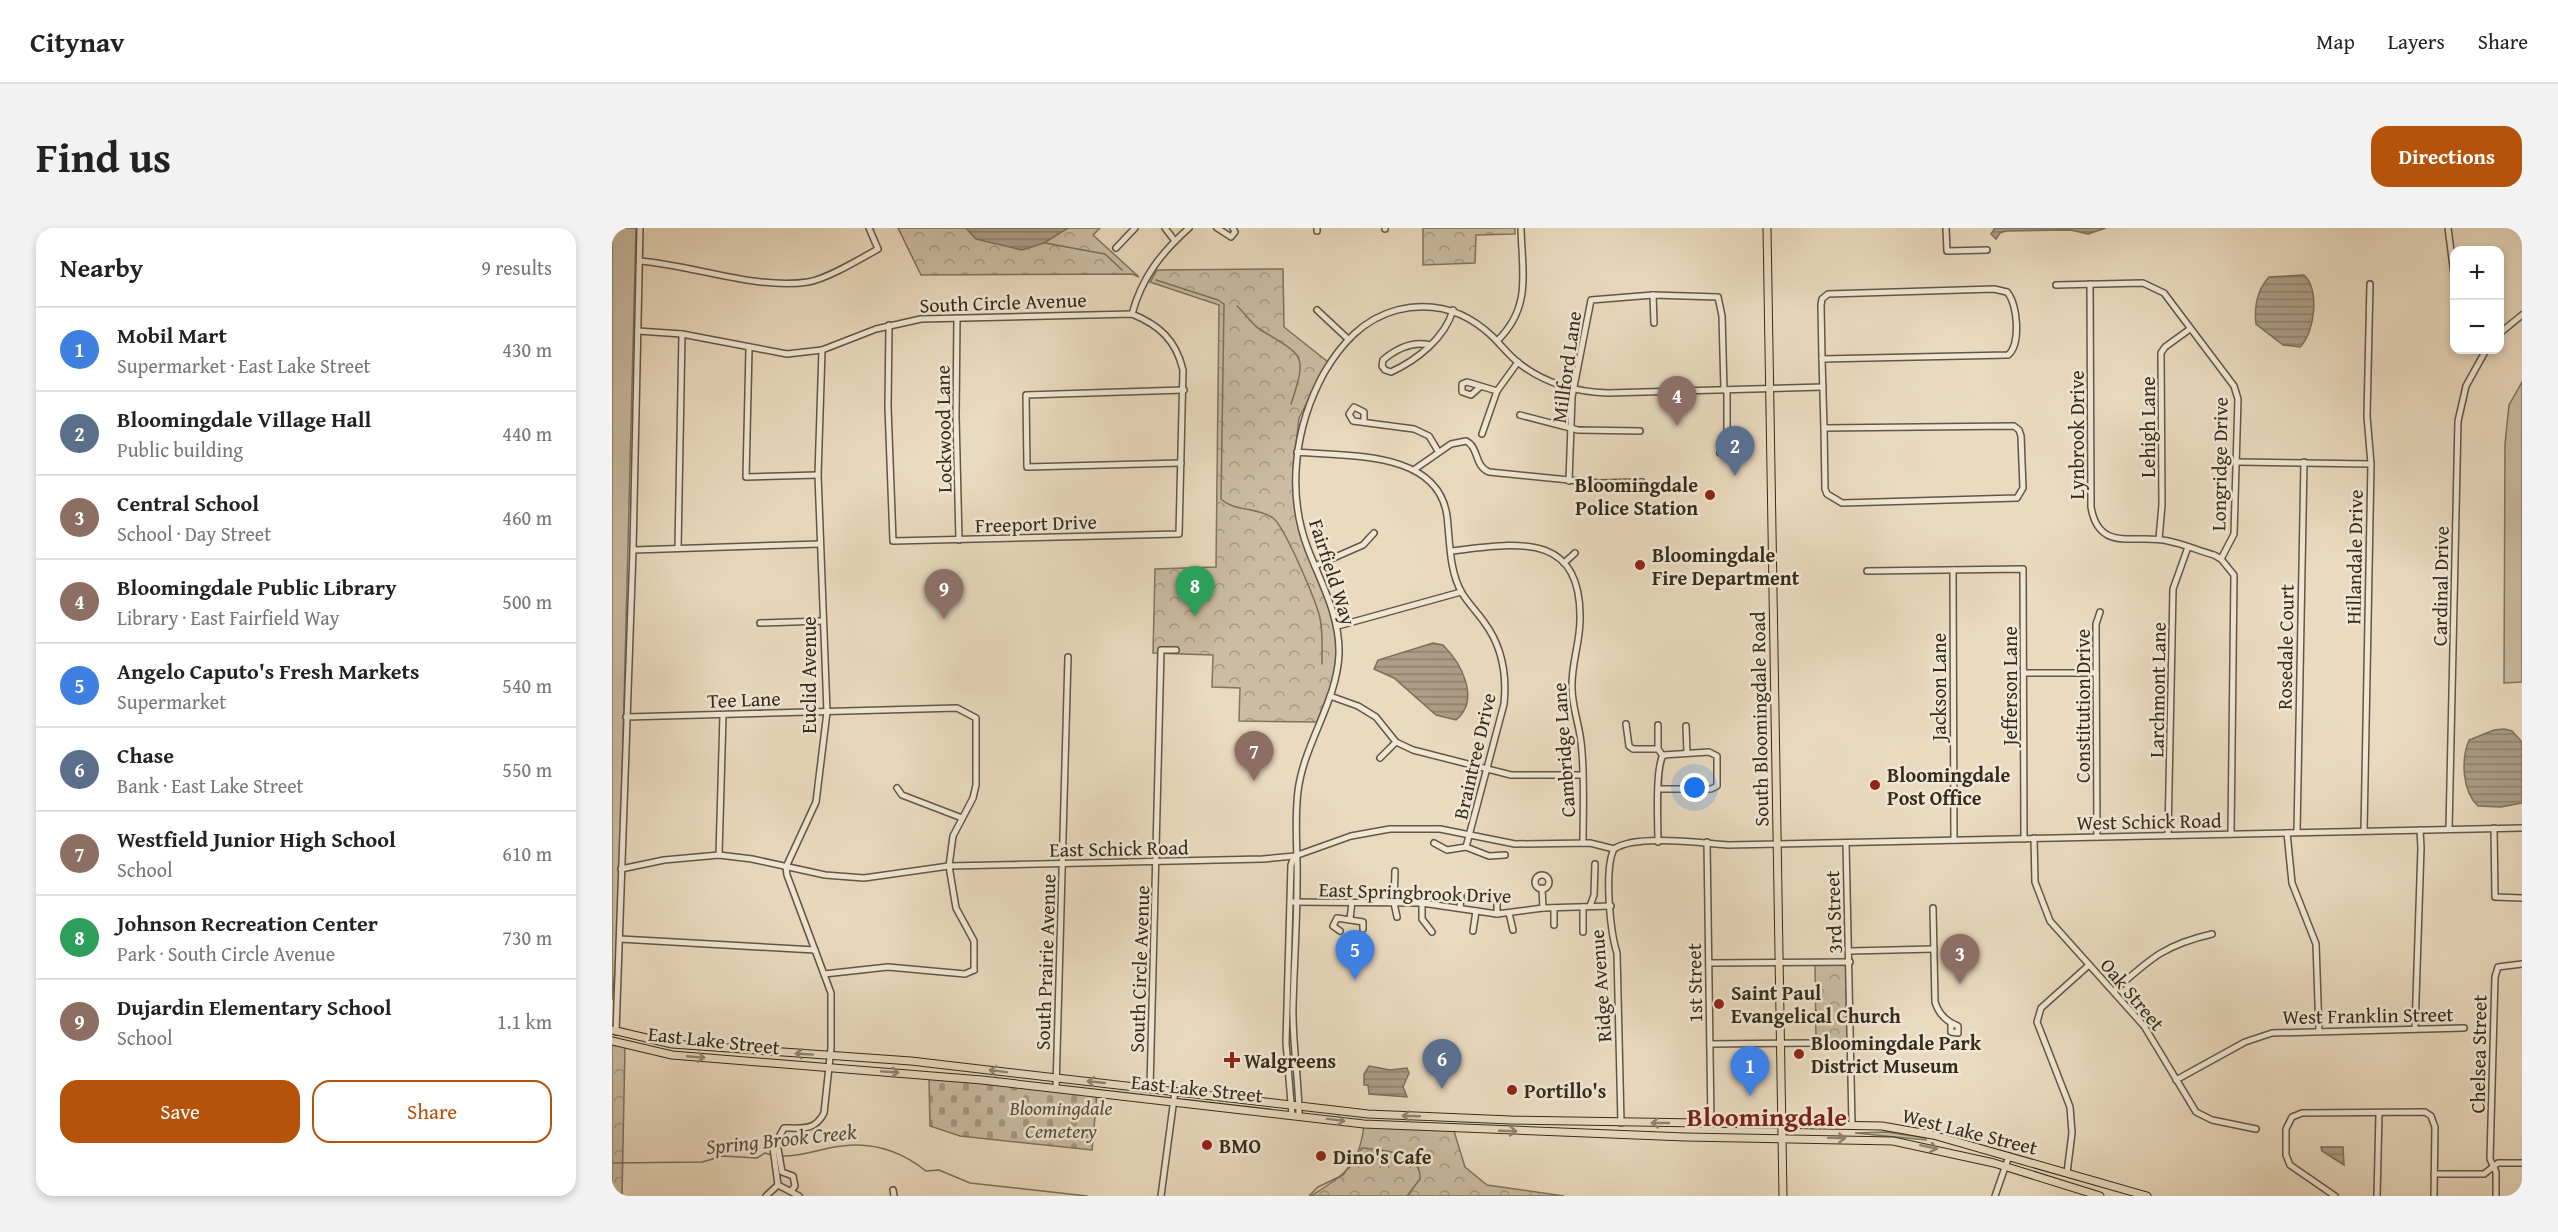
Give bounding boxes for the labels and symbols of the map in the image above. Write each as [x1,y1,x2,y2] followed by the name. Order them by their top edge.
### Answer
[919,285,1087,319] street label: South Circle Avenue
[1544,309,1588,425] street label: Millford Lane
[927,365,959,493] street label: Lockwood Lane
[2062,370,2091,500] street label: Lynbrook Drive
[1658,376,1696,426] pin: 4
[2133,376,2162,478] street label: Lehigh Lane
[2203,397,2235,531] street label: Longridge Drive
[1716,426,1754,476] pin: 2
[1575,470,1698,522] place label: Bloomingdale Police Station
[1703,488,1717,502] marker: Bloomingdale Police Station
[2338,489,2370,625] street label: Hillandale Drive
[975,506,1097,540] street label: Freeport Drive
[1302,515,1364,629] street label: Fairfield Way
[2424,526,2456,646] street label: Cardinal Drive
[1652,540,1800,592] place label: Bloomingdale Fire Department
[1633,558,1647,572] marker: Bloomingdale Fire Department
[1176,566,1214,616] pin: 8
[924,570,964,619] pin: 9
[2269,584,2301,710] street label: Rosedale Court
[1743,611,1775,827] street label: South Bloomingdale Road
[794,616,823,734] street label: Euclid Avenue
[2141,622,2173,758] street label: Larchmont Lane
[1995,626,2024,749] street label: Jefferson Lane
[2068,629,2097,783] street label: Constitution Drive
[1924,633,1953,744] street label: Jackson Lane
[1544,682,1582,818] street label: Cambridge Lane
[707,683,781,715] street label: Tee Lane
[1445,690,1503,822] street label: Braintree Drive
[1234,732,1274,781] pin: 7
[1887,760,2010,812] place label: Bloomingdale Post Office
[1680,773,1709,802] your location
[1868,778,1882,792] marker: Bloomingdale Post Office
[2076,805,2222,837] street label: West Schick Road
[1049,832,1189,864] street label: East Schick Road
[1817,870,1849,954] street label: 3rd Street
[1027,873,1063,1051] street label: South Prairie Avenue
[1318,874,1512,910] street label: East Springbrook Drive
[1122,885,1156,1053] street label: South Circle Avenue
[1582,929,1618,1043] street label: Ridge Avenue
[1336,930,1374,980] pin: 5
[1940,934,1980,984] pin: 3
[1679,943,1709,1023] street label: 1st Street
[2094,951,2172,1037] street label: Oak Street
[1731,978,1901,1030] place label: Saint Paul Evangelical Church
[2462,994,2494,1114] street label: Chelsea Street
[1712,997,1726,1011] marker: Saint Paul Evangelical Church
[2282,999,2454,1031] street label: West Franklin Street
[647,1019,781,1061] street label: East Lake Street
[1811,1028,1982,1080] place label: Bloomingdale Park District Museum
[1422,1040,1462,1089] pin: 6
[1244,1046,1336,1075] place label: Walgreens
[1730,1046,1770,1096] pin: 1
[1792,1047,1806,1061] marker: Bloomingdale Park District Museum
[795,1048,814,1059] one-way arrow
[685,1052,705,1063] one-way arrow
[1225,1053,1239,1067] marker: Walgreens
[989,1065,1009,1076] one-way arrow
[880,1066,900,1077] one-way arrow
[1130,1067,1264,1109] street label: East Lake Street
[1087,1076,1107,1087] one-way arrow
[1524,1076,1606,1105] place label: Portillo's
[1505,1083,1519,1097] marker: Portillo's
[1008,1093,1113,1145] park label: Bloomingdale Cemetery
[1687,1097,1847,1136] district label: Bloomingdale
[1899,1100,2041,1162] street label: West Lake Street
[1401,1111,1421,1122] one-way arrow
[1326,1115,1346,1126] one-way arrow
[704,1116,858,1162] water label: Spring Brook Creek
[1651,1117,1671,1129] one-way arrow
[1498,1125,1518,1137] one-way arrow
[1219,1131,1261,1160] place label: BMO
[1827,1132,1847,1144] one-way arrow
[1200,1138,1214,1152] marker: BMO
[1333,1142,1432,1171] place label: Dino's Cafe
[1918,1142,1938,1153] one-way arrow
[1314,1149,1328,1163] marker: Dino's Cafe

